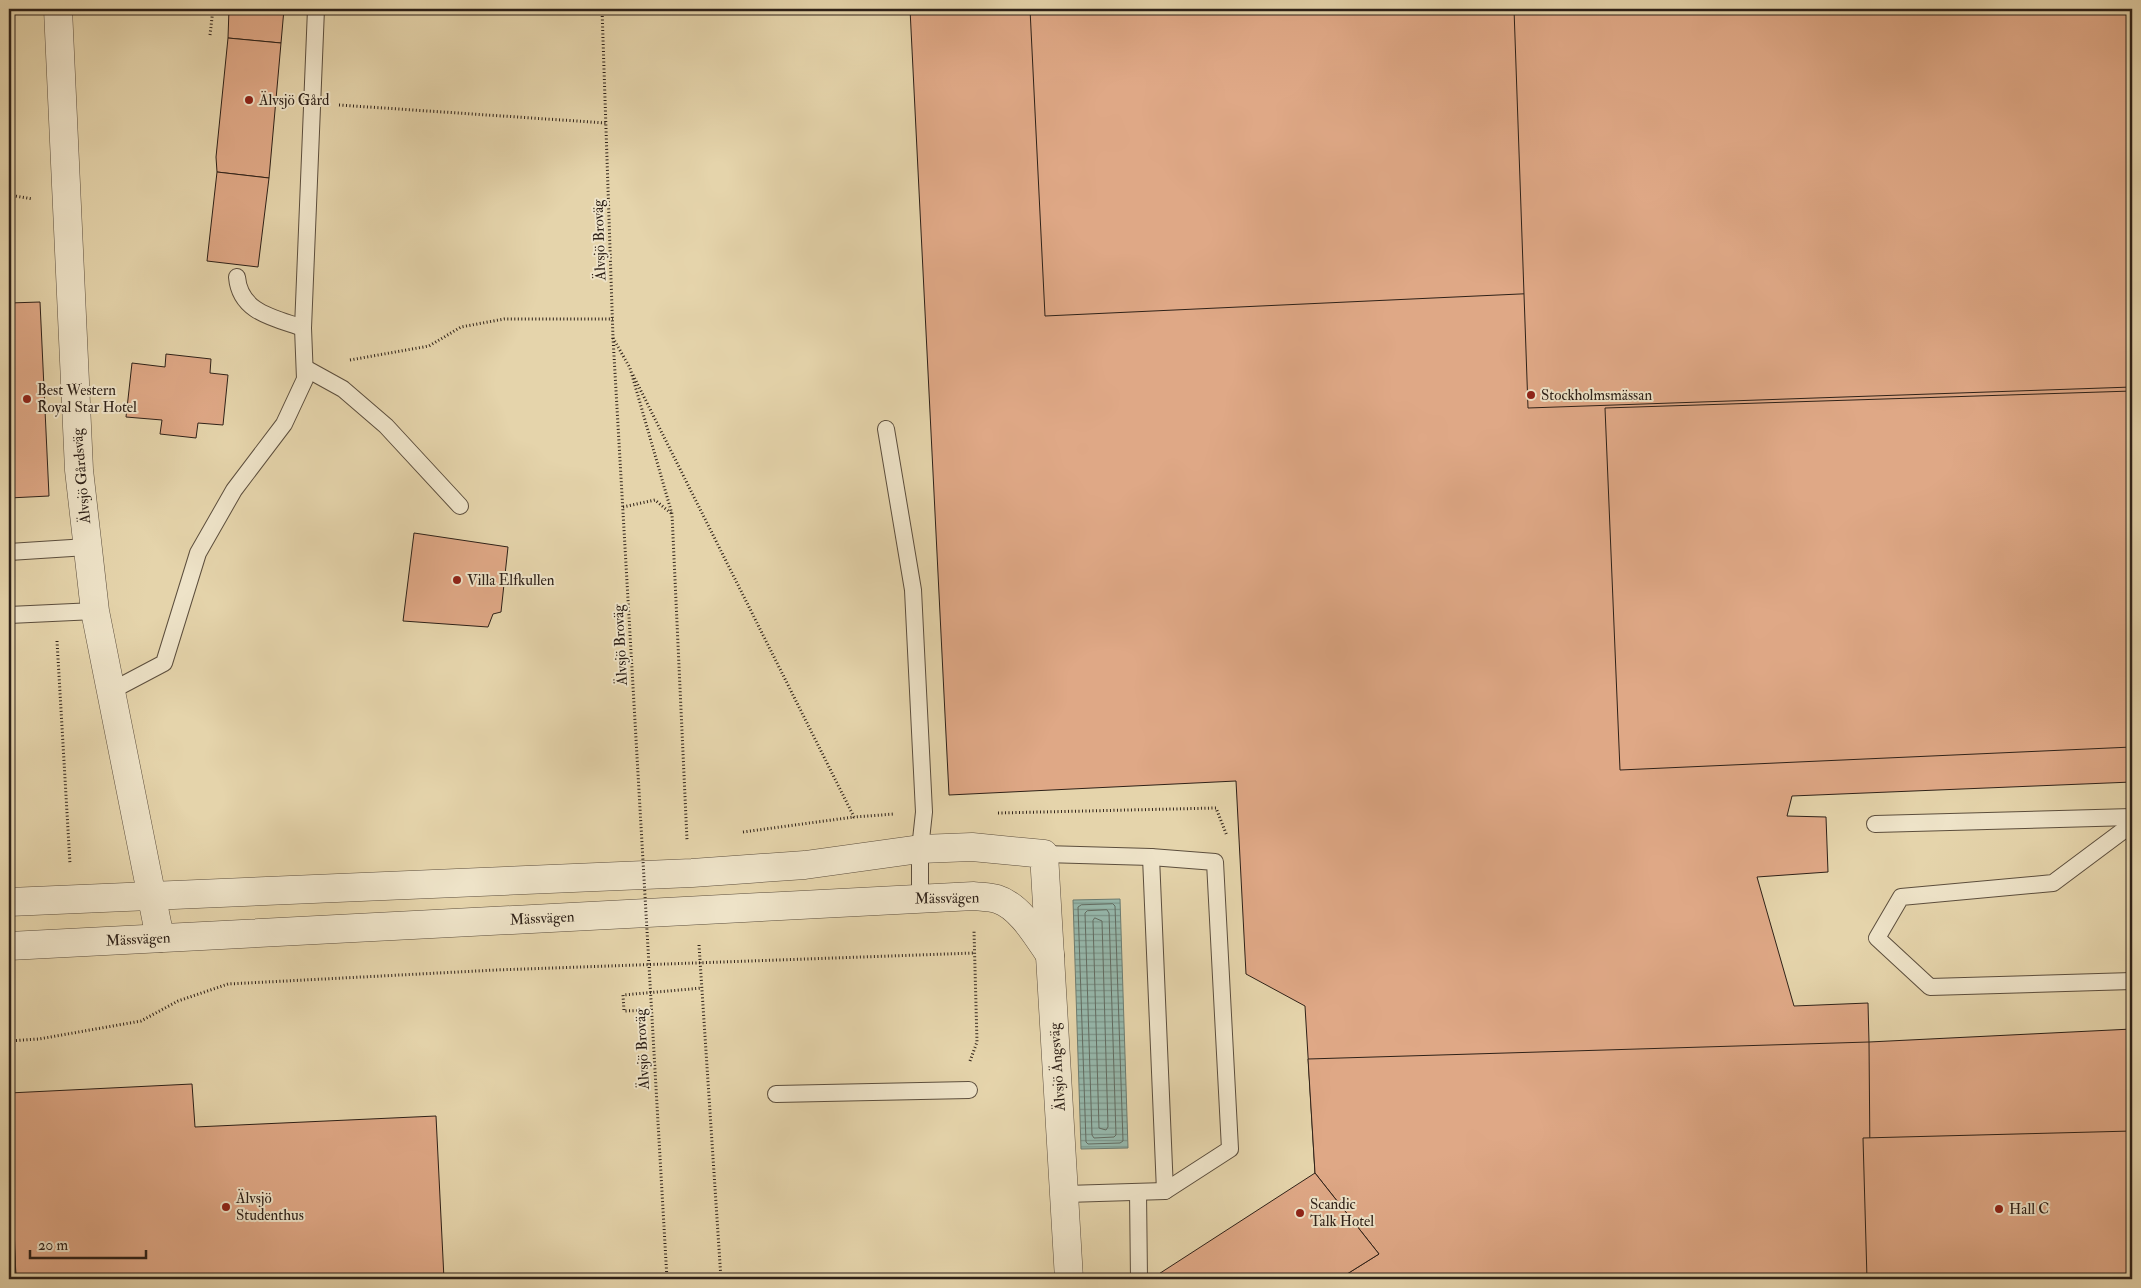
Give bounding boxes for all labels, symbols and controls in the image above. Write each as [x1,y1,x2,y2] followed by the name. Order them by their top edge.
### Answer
[258,90,330,110] place label: Älvsjö Gård
[243,94,255,106] marker: Älvsjö Gård
[588,199,610,282] street label: Älvsjö Broväg
[37,381,137,417] place label: Best Western Royal Star Hotel
[1541,386,1652,405] place label: Stockholmsmässan
[1525,389,1537,401] marker: Stockholmsmässan
[21,393,33,405] marker: Best Western Royal Star Hotel
[67,427,95,525] street label: Älvsjö Gårdsväg
[467,571,555,590] place label: Villa Elfkullen
[451,574,463,586] marker: Villa Elfkullen
[608,603,632,687] street label: Älvsjö Broväg
[914,888,980,909] street label: Mässvägen
[509,907,575,930] street label: Mässvägen
[105,928,171,951] street label: Mässvägen
[630,1007,654,1091] street label: Älvsjö Broväg
[1044,1022,1070,1113] street label: Älvsjö Ängsväg
[235,1188,304,1225] place label: Älvsjö Studenthus
[1310,1195,1374,1231] place label: Scandic Talk Hotel
[2009,1200,2049,1219] place label: Hall C
[220,1201,232,1213] marker: Älvsjö Studenthus
[1993,1203,2005,1215] marker: Hall C
[1294,1207,1306,1219] marker: Scandic Talk Hotel
[30,1228,146,1260] scale bar
[38,1236,68,1255] text: 20 m

